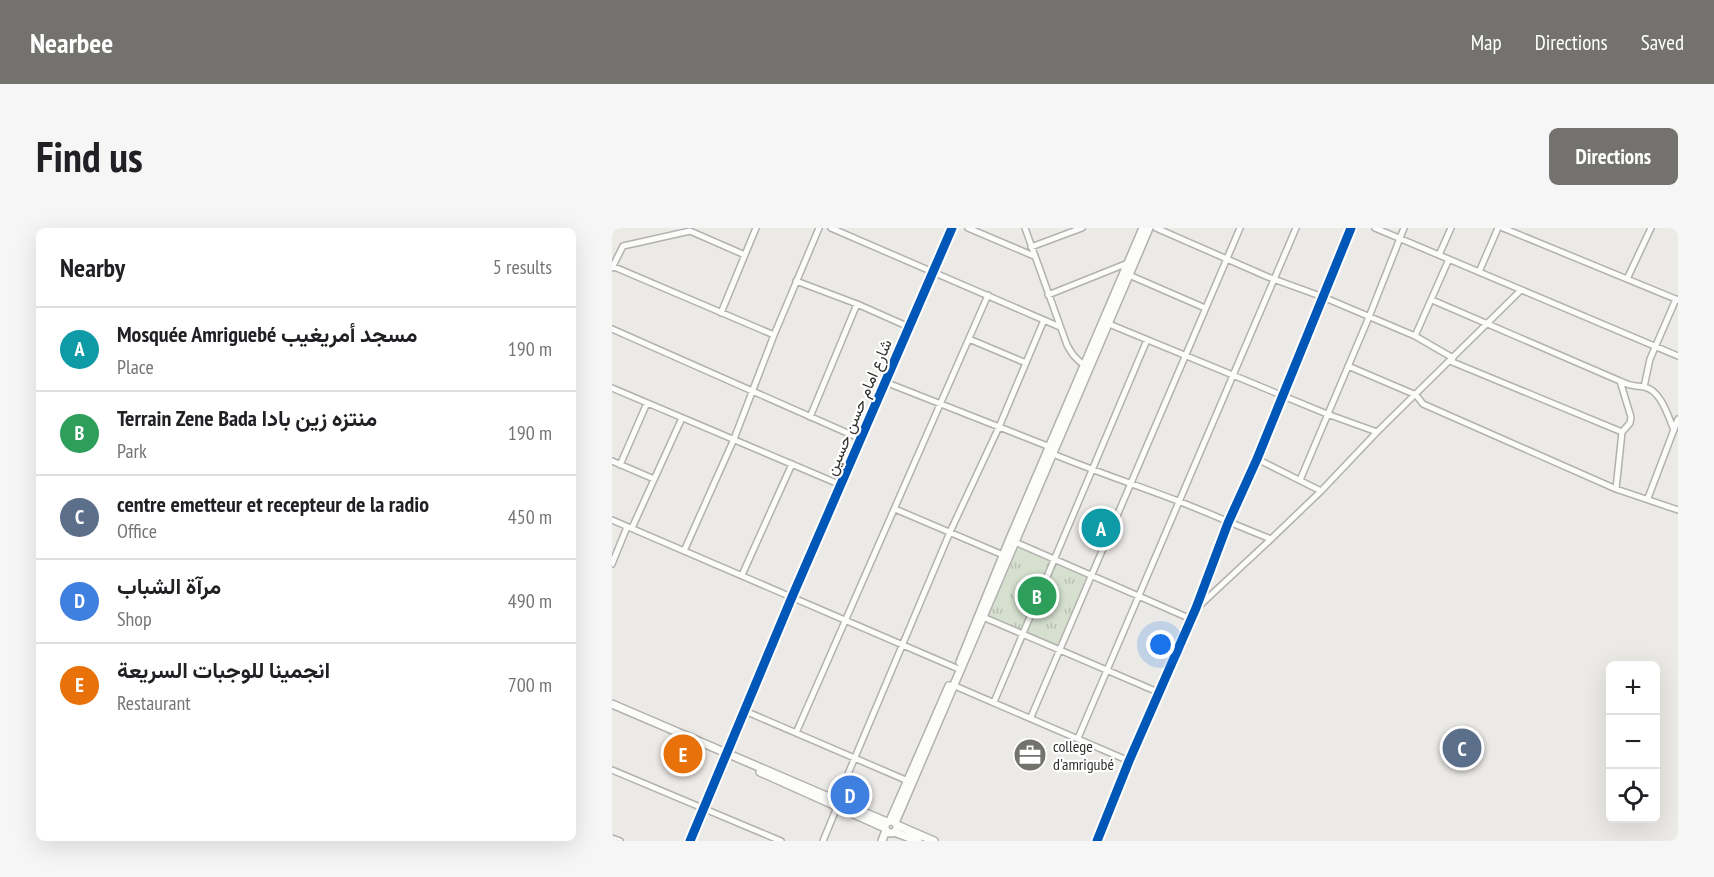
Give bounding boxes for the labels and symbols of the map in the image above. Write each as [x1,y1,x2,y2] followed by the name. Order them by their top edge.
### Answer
[820,336,898,479] street label: شارع امام حسن حسين
[1082,506,1120,550] pin: A
[1018,574,1056,619] pin: B
[1146,630,1175,659] your location
[1442,726,1482,770] pin: C
[664,732,702,776] pin: E
[1053,736,1114,774] place label: college d'amrigubé
[1012,737,1048,773] office icon: college d'amrigubé
[830,772,870,818] pin: D

